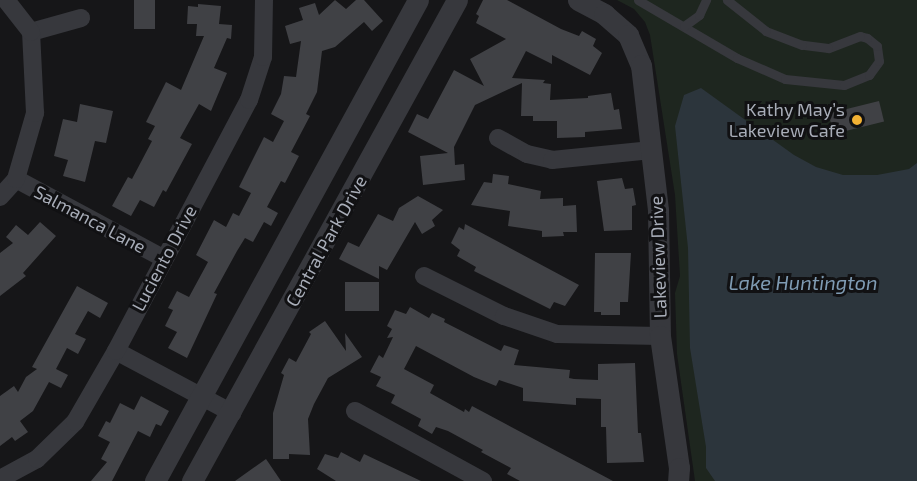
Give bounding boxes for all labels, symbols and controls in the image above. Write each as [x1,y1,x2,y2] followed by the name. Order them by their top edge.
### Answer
[728,99,845,142] place label: Kathy May’s Lakeview Cafe
[850,113,864,127] marker: Kathy May’s Lakeview Cafe
[281,171,371,311] street label: Central Park Drive
[30,181,150,257] street label: Salmanca Lane
[645,195,671,319] street label: Lakeview Drive
[127,201,201,315] street label: Luciento Drive
[728,270,878,294] water label: Lake Huntington

